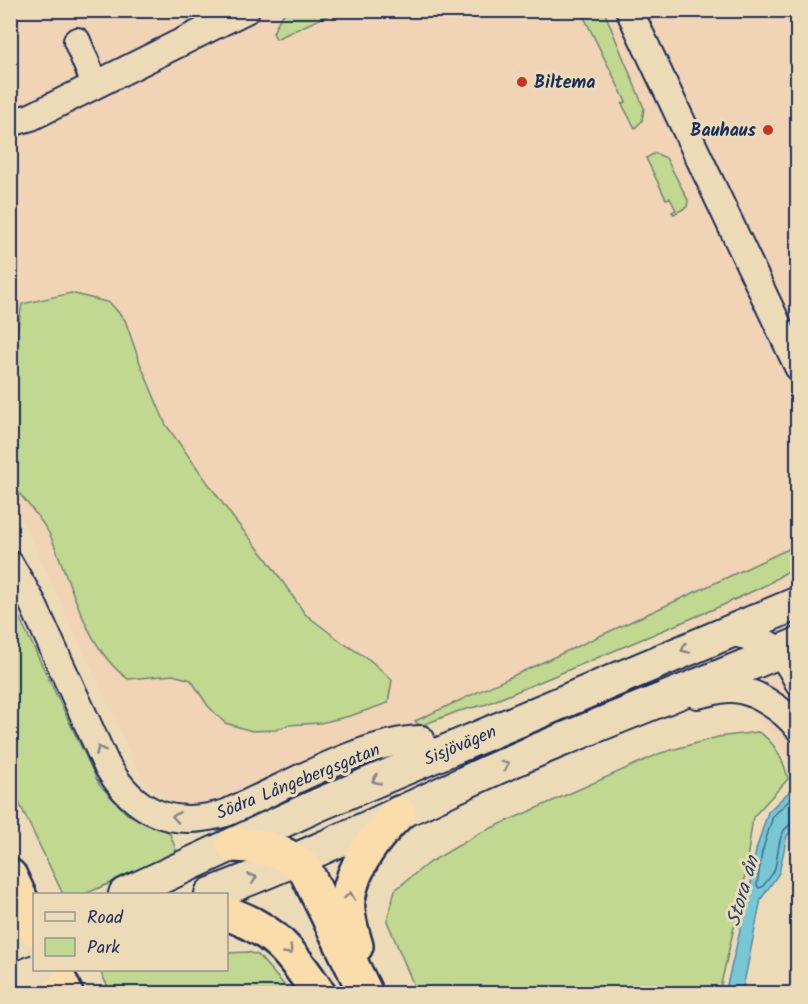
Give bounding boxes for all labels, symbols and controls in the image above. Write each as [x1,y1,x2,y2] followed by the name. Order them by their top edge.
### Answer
[534,69,596,98] place label: Biltema
[515,75,529,89] marker: Biltema
[690,117,757,146] place label: Bauhaus
[761,123,775,137] marker: Bauhaus
[681,642,692,654] one-way arrow
[420,718,501,775] street label: Sisjövägen
[212,736,385,829] street label: Södra Långebergsgatan
[95,746,107,757] one-way arrow
[499,760,510,772] one-way arrow
[372,773,383,785] one-way arrow
[171,811,181,823] one-way arrow
[719,851,770,930] water label: Stora ån
[247,873,258,885] one-way arrow
[343,891,355,901] one-way arrow
[33,893,228,971] legend
[87,904,124,933] text: Road
[87,934,120,963] text: Park
[281,944,292,955] one-way arrow

